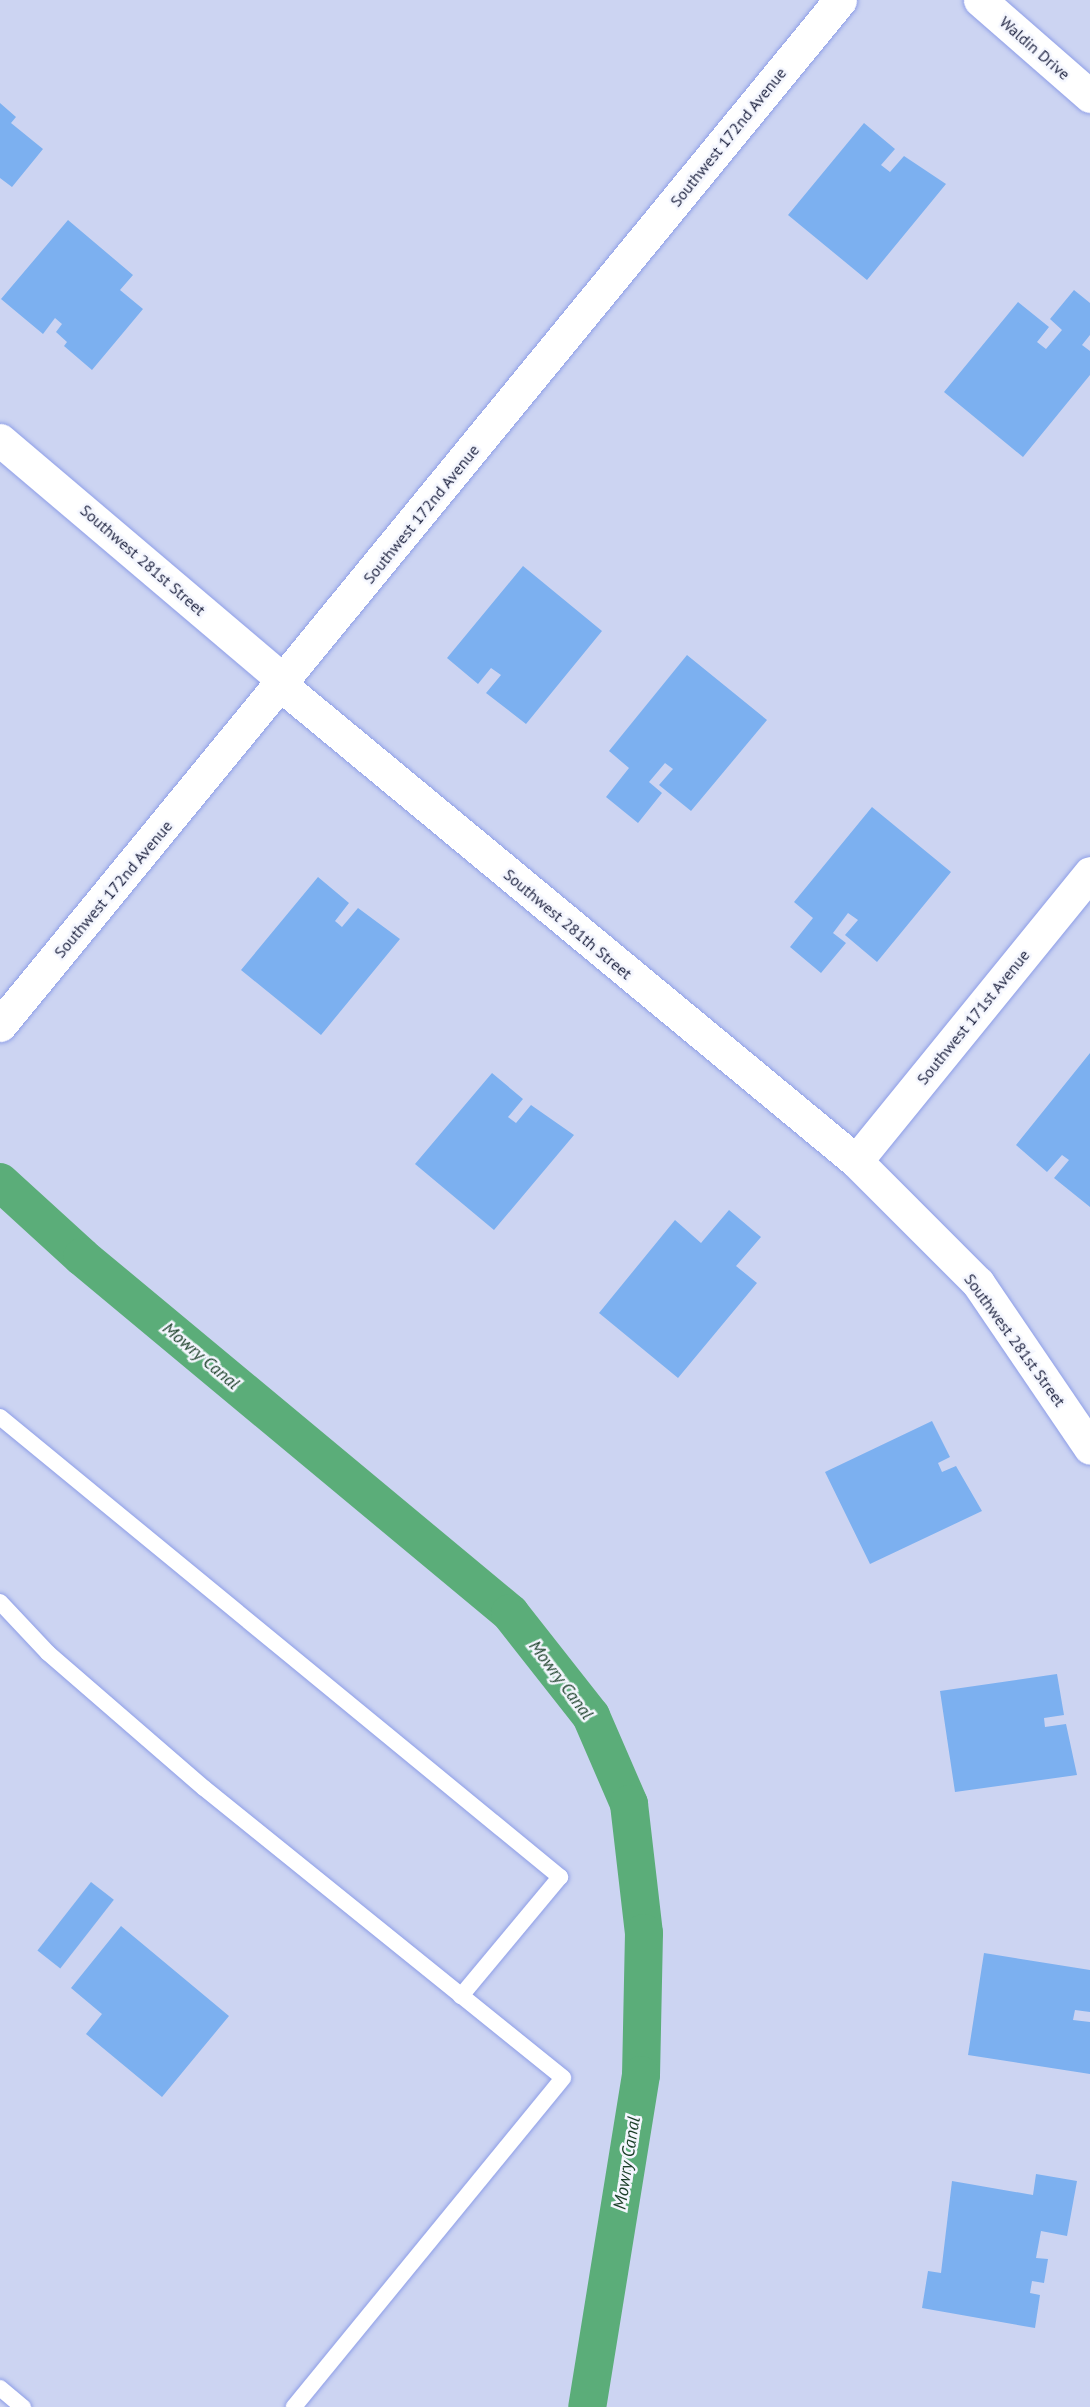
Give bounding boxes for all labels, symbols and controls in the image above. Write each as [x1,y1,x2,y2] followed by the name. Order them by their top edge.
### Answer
[996,12,1074,84] street label: Waldin Drive
[666,63,790,211] street label: Southwest 172nd Avenue
[359,440,483,588] street label: Southwest 172nd Avenue
[77,500,209,620] street label: Southwest 281st Street
[50,816,176,962] street label: Southwest 172nd Avenue
[500,865,636,983] street label: Southwest 281th Street
[912,945,1034,1089] street label: Southwest 171st Avenue
[960,1270,1070,1410] street label: Southwest 281st Street
[158,1317,244,1395] water label: Mowry Canal
[524,1636,598,1724] water label: Mowry Canal
[609,2115,645,2211] water label: Mowry Canal

